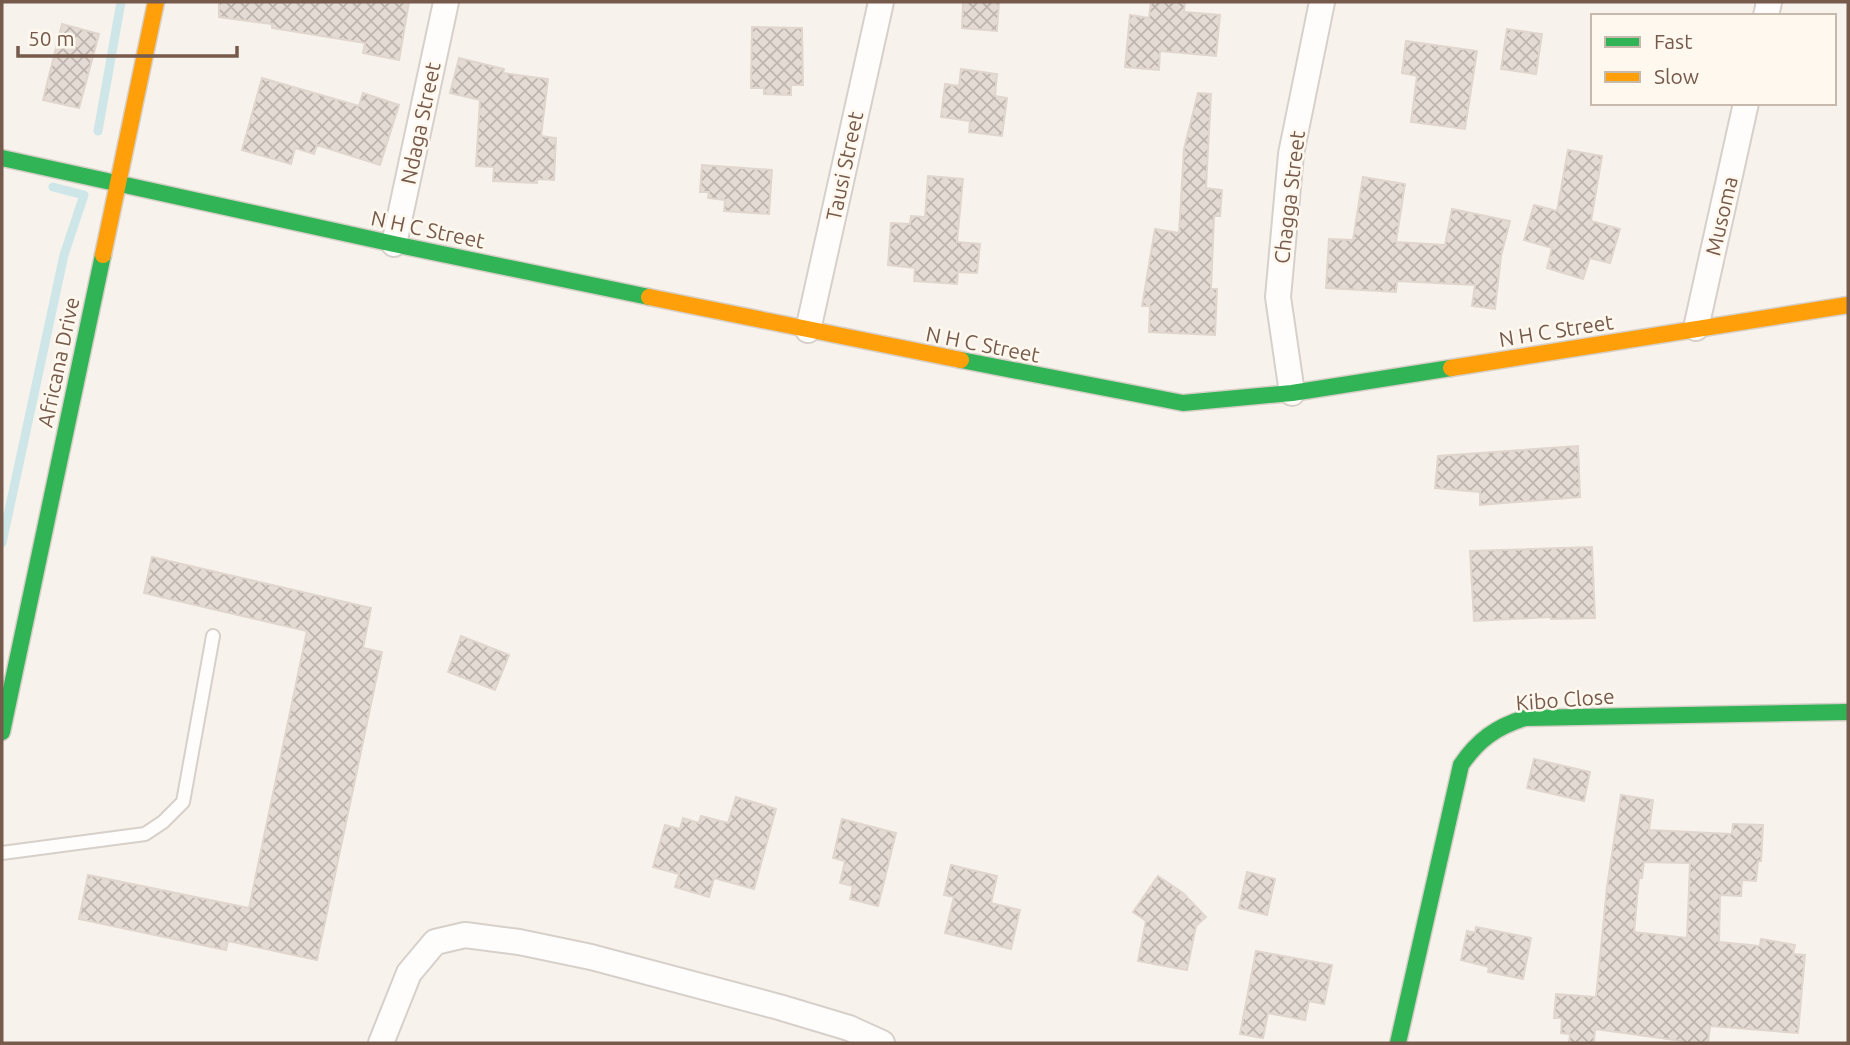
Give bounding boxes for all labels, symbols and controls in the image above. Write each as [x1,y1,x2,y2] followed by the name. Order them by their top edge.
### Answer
[18,14,236,58] scale bar
[1591,14,1836,105] legend
[28,26,75,50] text: 50 m
[1654,29,1692,53] text: Fast
[395,60,445,186] street label: Ndaga Street
[1654,64,1699,88] text: Slow
[821,109,867,223] street label: Tausi Street
[1269,129,1309,265] street label: Chagga Street
[1700,174,1742,258] street label: Musoma
[369,205,487,253] street label: N H C Street
[32,295,84,429] street label: Africana Drive
[1497,309,1615,351] street label: N H C Street
[924,321,1042,367] street label: N H C Street
[1515,684,1615,714] street label: Kibo Close

